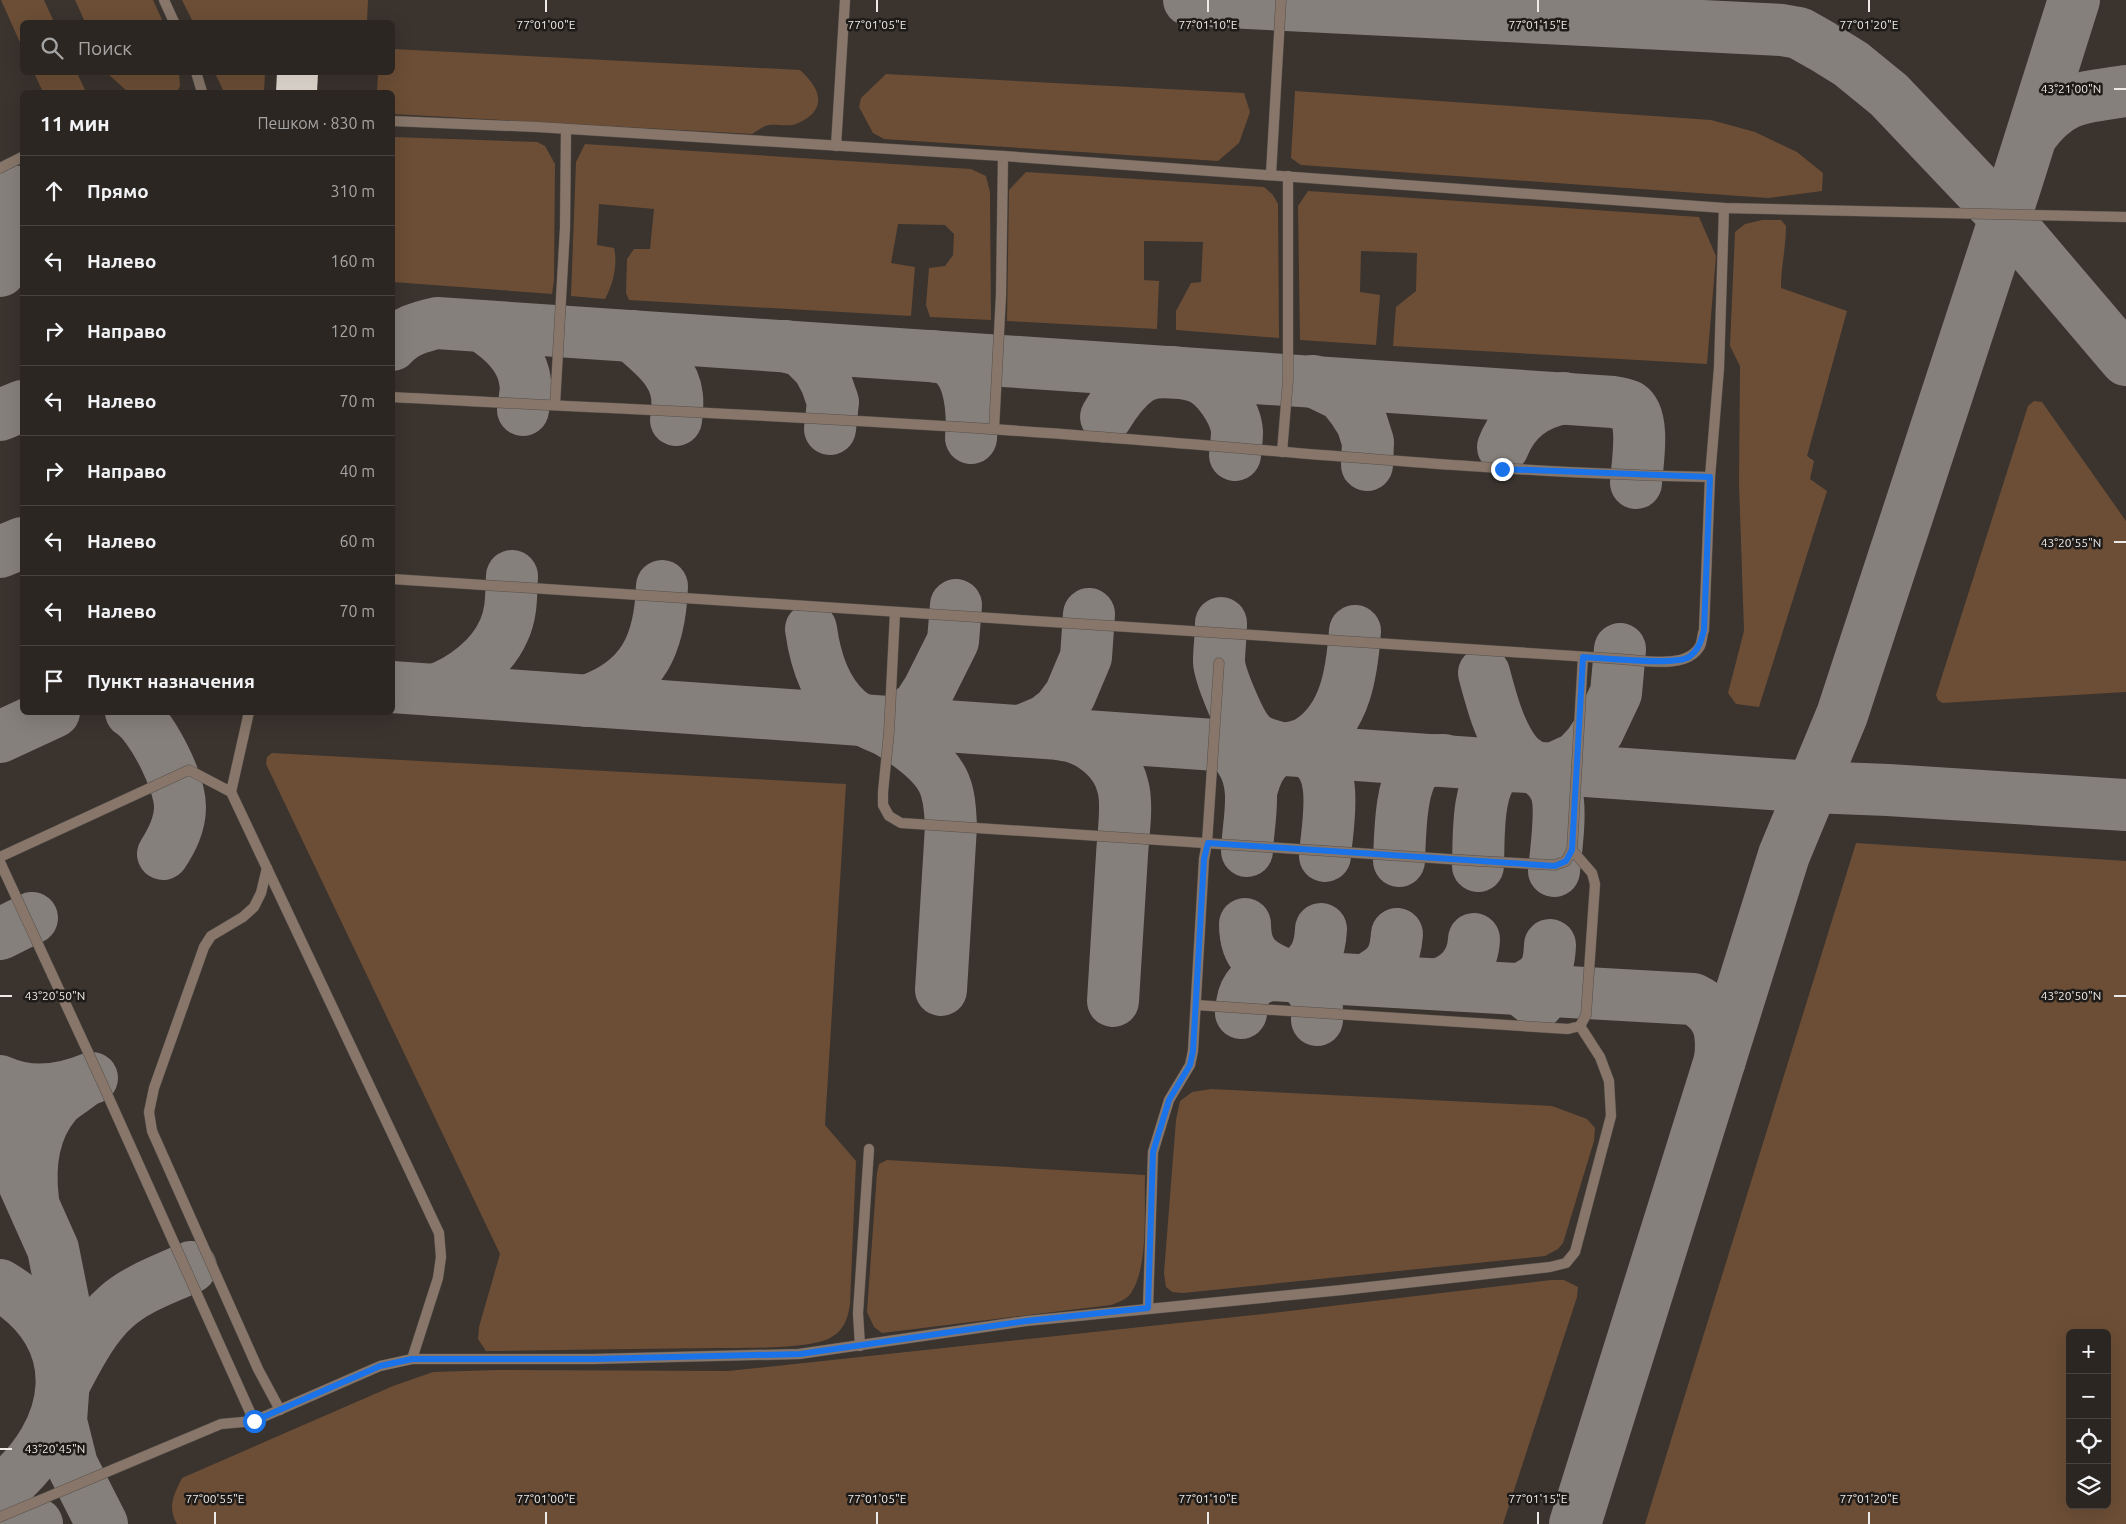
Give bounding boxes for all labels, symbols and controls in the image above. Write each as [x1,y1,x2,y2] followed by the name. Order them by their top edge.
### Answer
[517,18,576,31] text: 77°01'00"E
[848,18,907,31] text: 77°01'05"E
[1179,18,1238,31] text: 77°01'10"E
[1509,18,1568,31] text: 77°01'15"E
[1840,18,1899,31] text: 77°01'20"E
[20,20,395,75] search box
[38,34,66,62] icon: search
[78,37,132,59] text: Поиск
[2041,82,2101,95] text: 43°21'00"N
[40,111,110,135] text: 11 мин
[257,114,375,132] text: Пешком · 830 m
[40,177,68,205] icon: ahead
[87,180,149,202] text: Прямо
[330,182,375,200] text: 310 m
[40,247,68,275] icon: left
[87,250,156,272] text: Налево
[330,252,375,270] text: 160 m
[40,317,68,345] icon: right
[87,320,167,342] text: Направо
[330,322,375,340] text: 120 m
[40,387,68,415] icon: left
[87,390,156,412] text: Налево
[339,392,375,410] text: 70 m
[40,457,68,485] icon: right
[1491,458,1514,481] route end
[87,460,167,482] text: Направо
[339,462,375,480] text: 40 m
[40,527,68,555] icon: left
[87,530,156,552] text: Налево
[339,532,375,550] text: 60 m
[2041,536,2101,549] text: 43°20'55"N
[40,597,68,625] icon: left
[87,600,156,622] text: Налево
[339,602,375,620] text: 70 m
[40,667,68,695] icon: arrive
[87,670,255,692] text: Пункт назначения
[25,989,85,1002] text: 43°20'50"N
[2041,989,2101,1002] text: 43°20'50"N
[2066,1329,2111,1509] map controls
[2066,1329,2111,1374] button: +
[2066,1374,2111,1419] button: −
[243,1410,266,1433] route start
[2066,1419,2111,1464] button: locate
[25,1442,85,1455] text: 43°20'45"N
[2066,1464,2111,1509] button: layers
[186,1492,245,1505] text: 77°00'55"E
[517,1492,576,1505] text: 77°01'00"E
[848,1492,907,1505] text: 77°01'05"E
[1179,1492,1238,1505] text: 77°01'10"E
[1509,1492,1568,1505] text: 77°01'15"E
[1840,1492,1899,1505] text: 77°01'20"E

